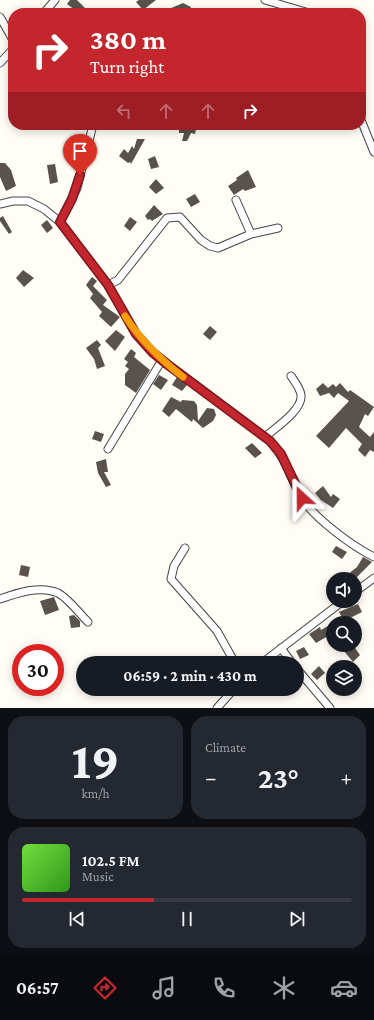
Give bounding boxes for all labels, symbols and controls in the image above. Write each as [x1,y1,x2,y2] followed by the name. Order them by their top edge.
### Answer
[24,24,76,76] icon: right
[90,24,166,55] text: 380 m
[90,57,164,77] text: Turn right
[113,100,135,122] icon: left
[155,100,177,122] icon: ahead
[197,100,219,122] icon: ahead
[239,100,261,122] icon: right
[63,134,97,175] pin
[69,140,91,162] icon: arrive
[281,477,323,519] position arrow
[326,572,362,696] map controls
[326,572,362,608] button: sound
[326,616,362,652] button: search
[12,644,64,696] speed limit sign: 30
[326,660,362,696] button: layers
[123,668,257,684] text: 06:59 · 2 min · 430 m
[72,731,119,789] text: 19
[205,740,246,755] text: Climate
[258,761,299,794] text: 23°
[205,765,217,790] text: −
[340,765,352,790] text: +
[81,786,110,801] text: km/h
[82,853,140,869] text: 102.5 FM
[82,869,114,884] text: Music
[66,908,88,930] icon: previous
[176,908,198,930] icon: pause
[286,908,308,930] icon: next
[91,974,119,1002] icon: directions
[150,974,178,1002] icon: music
[210,974,238,1002] icon: phone
[270,974,298,1002] icon: climate
[330,974,358,1002] icon: car
[16,978,59,998] text: 06:57

